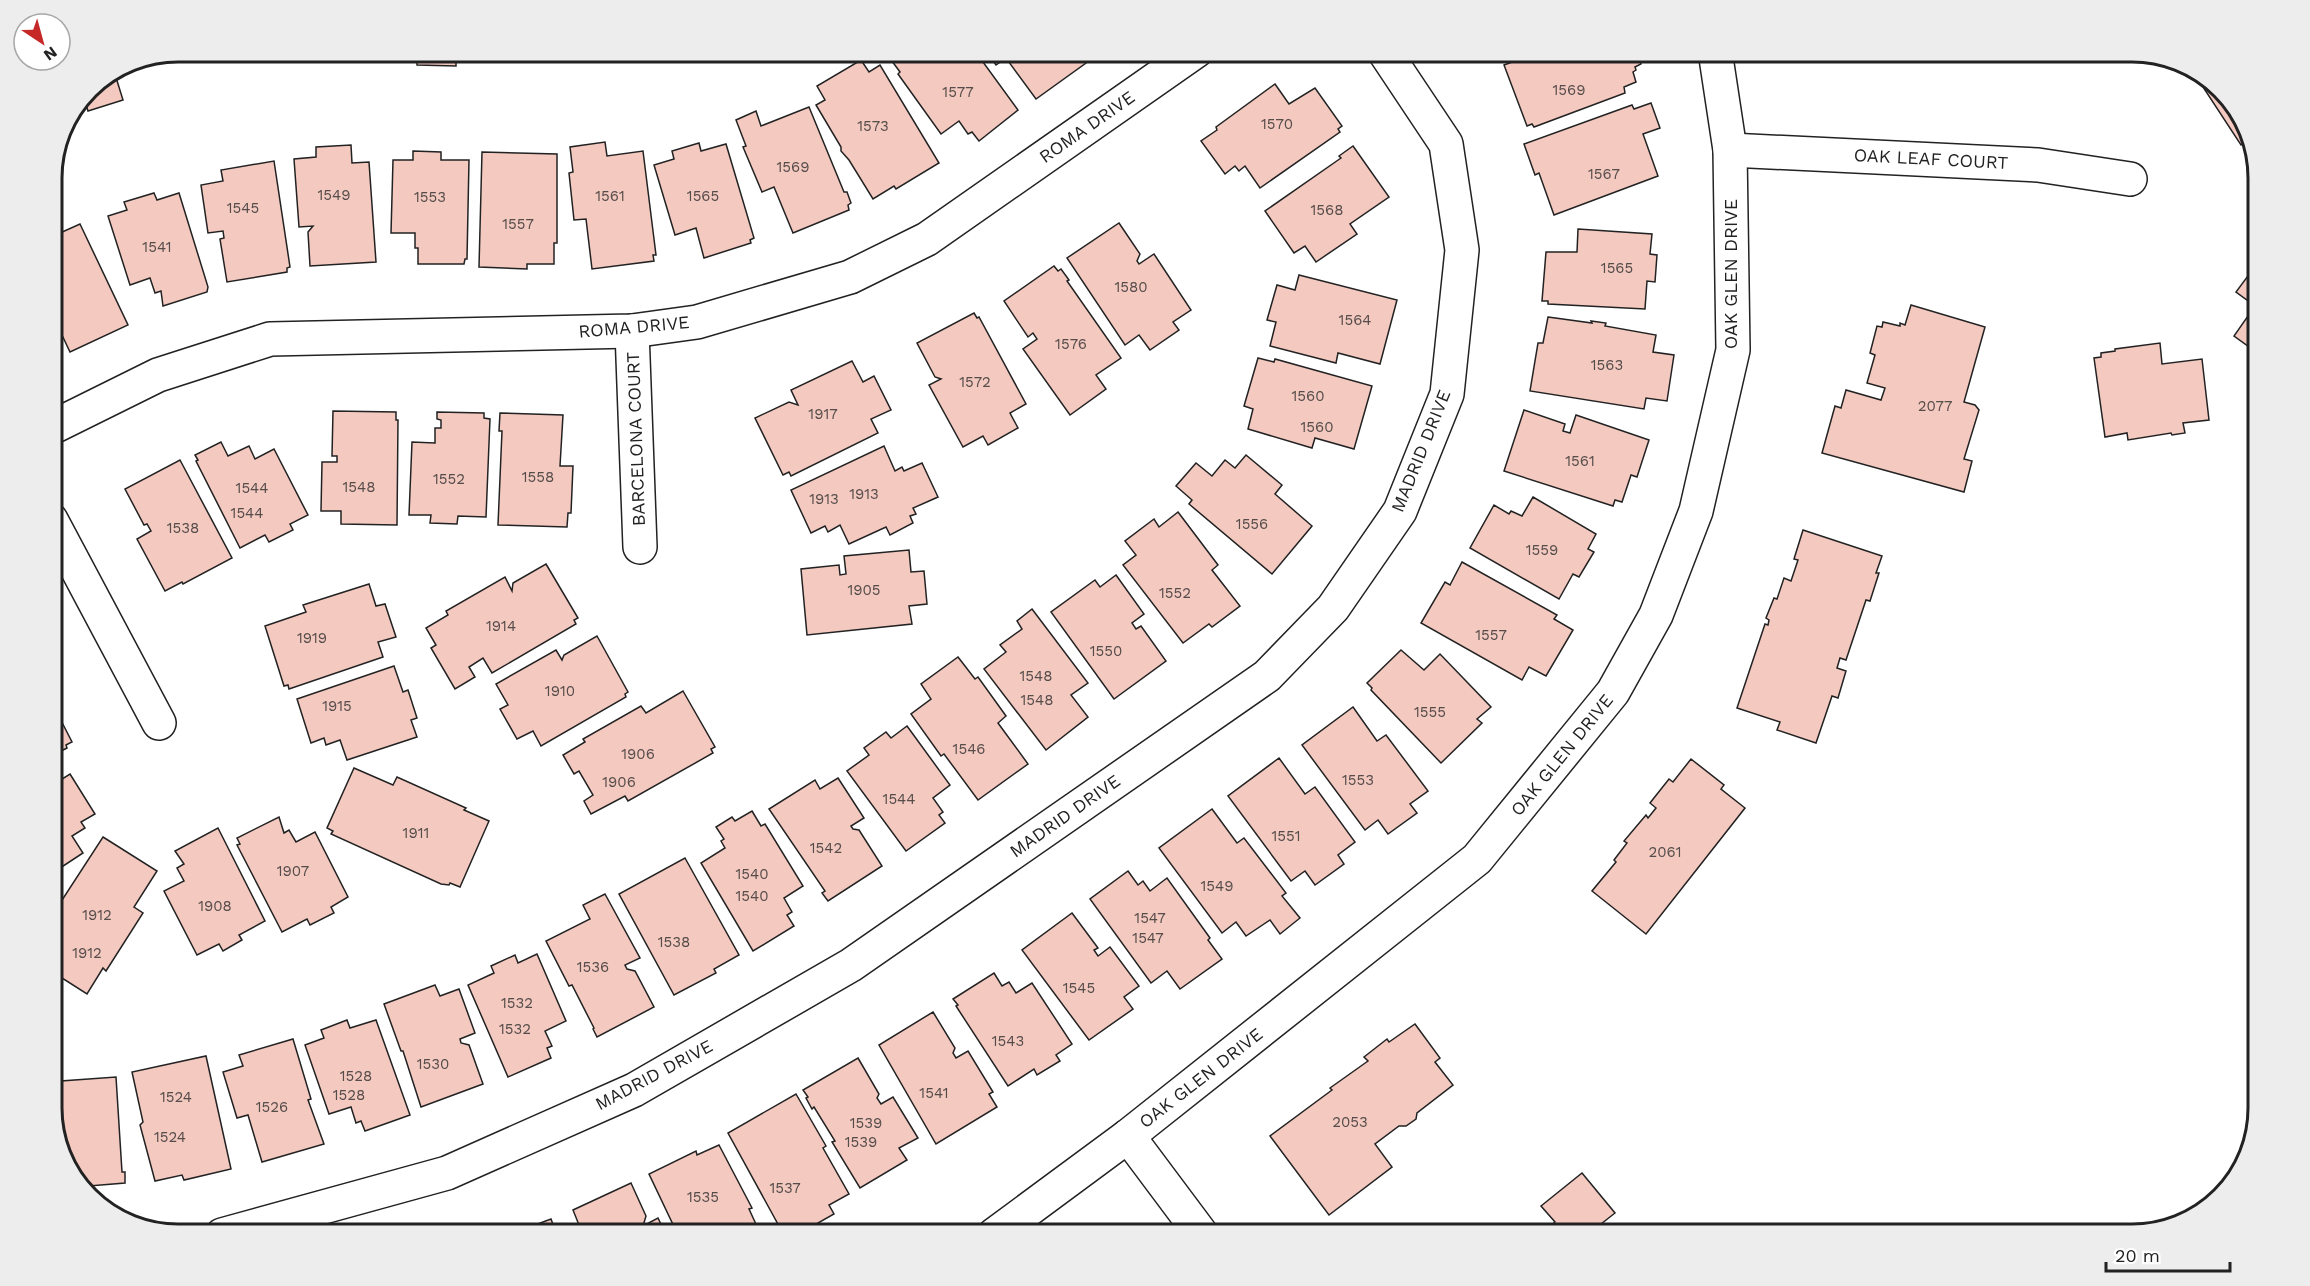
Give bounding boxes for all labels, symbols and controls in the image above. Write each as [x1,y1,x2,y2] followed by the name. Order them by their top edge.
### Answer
[12,12,72,72] north arrow
[40,43,61,65] text: N
[1553,81,1585,99] house number: 1569
[942,83,974,101] house number: 1577
[1035,86,1138,167] street label: ROMA DRIVE
[1261,115,1293,133] house number: 1570
[857,117,889,135] house number: 1573
[1853,144,2009,173] street label: OAK LEAF COURT
[777,158,809,176] house number: 1569
[1588,165,1620,183] house number: 1567
[317,186,351,204] house number: 1549
[595,187,625,205] house number: 1561
[687,187,719,205] house number: 1565
[414,188,446,206] house number: 1553
[227,199,259,217] house number: 1545
[1720,199,1741,349] street label: OAK GLEN DRIVE
[1311,201,1343,219] house number: 1568
[502,215,534,233] house number: 1557
[142,238,172,256] house number: 1541
[1601,259,1633,277] house number: 1565
[1114,278,1148,296] house number: 1580
[578,311,690,342] street label: ROMA DRIVE
[1339,311,1371,329] house number: 1564
[1055,335,1087,353] house number: 1576
[622,351,649,527] street label: BARCELONA COURT
[1591,356,1623,374] house number: 1563
[959,373,991,391] house number: 1572
[1291,387,1325,405] house number: 1560
[1386,387,1455,515] street label: MADRID DRIVE
[1918,397,1952,415] house number: 2077
[808,405,838,423] house number: 1917
[1300,418,1334,436] house number: 1560
[1565,452,1595,470] house number: 1561
[522,468,554,486] house number: 1558
[433,470,465,488] house number: 1552
[343,478,376,496] house number: 1548
[236,479,268,497] house number: 1544
[849,485,879,503] house number: 1913
[809,490,839,508] house number: 1913
[231,504,263,522] house number: 1544
[1236,515,1268,533] house number: 1556
[167,519,199,537] house number: 1538
[1526,541,1558,559] house number: 1559
[847,581,881,599] house number: 1905
[1159,584,1191,602] house number: 1552
[486,617,516,635] house number: 1914
[1475,626,1507,644] house number: 1557
[297,629,327,647] house number: 1919
[1090,642,1122,660] house number: 1550
[1020,667,1053,685] house number: 1548
[545,682,575,700] house number: 1910
[1506,690,1617,820] street label: OAK GLEN DRIVE
[1021,691,1054,709] house number: 1548
[322,697,352,715] house number: 1915
[1414,703,1446,721] house number: 1555
[953,740,985,758] house number: 1546
[621,745,655,763] house number: 1906
[1005,770,1124,861] street label: MADRID DRIVE
[1342,771,1374,789] house number: 1553
[602,773,636,791] house number: 1906
[883,790,915,808] house number: 1544
[403,824,429,842] house number: 1911
[1271,827,1301,845] house number: 1551
[810,839,842,857] house number: 1542
[1648,843,1682,861] house number: 2061
[277,862,309,880] house number: 1907
[735,865,769,883] house number: 1540
[1200,877,1234,895] house number: 1549
[735,887,769,905] house number: 1540
[198,897,232,915] house number: 1908
[82,906,112,924] house number: 1912
[1134,909,1166,927] house number: 1547
[1132,929,1164,947] house number: 1547
[658,933,690,951] house number: 1538
[72,944,102,962] house number: 1912
[577,958,609,976] house number: 1536
[1063,979,1095,997] house number: 1545
[501,994,533,1012] house number: 1532
[499,1020,531,1038] house number: 1532
[1135,1023,1267,1132] street label: OAK GLEN DRIVE
[992,1032,1024,1050] house number: 1543
[591,1035,716,1114] street label: MADRID DRIVE
[417,1055,449,1073] house number: 1530
[340,1067,372,1085] house number: 1528
[919,1084,949,1102] house number: 1541
[333,1086,365,1104] house number: 1528
[160,1088,192,1106] house number: 1524
[256,1098,288,1116] house number: 1526
[1332,1113,1368,1131] house number: 2053
[850,1114,882,1132] house number: 1539
[154,1128,186,1146] house number: 1524
[845,1133,877,1151] house number: 1539
[769,1179,801,1197] house number: 1537
[687,1188,719,1206] house number: 1535
[2106,1235,2230,1273] scale bar
[2115,1245,2160,1266] text: 20 m

